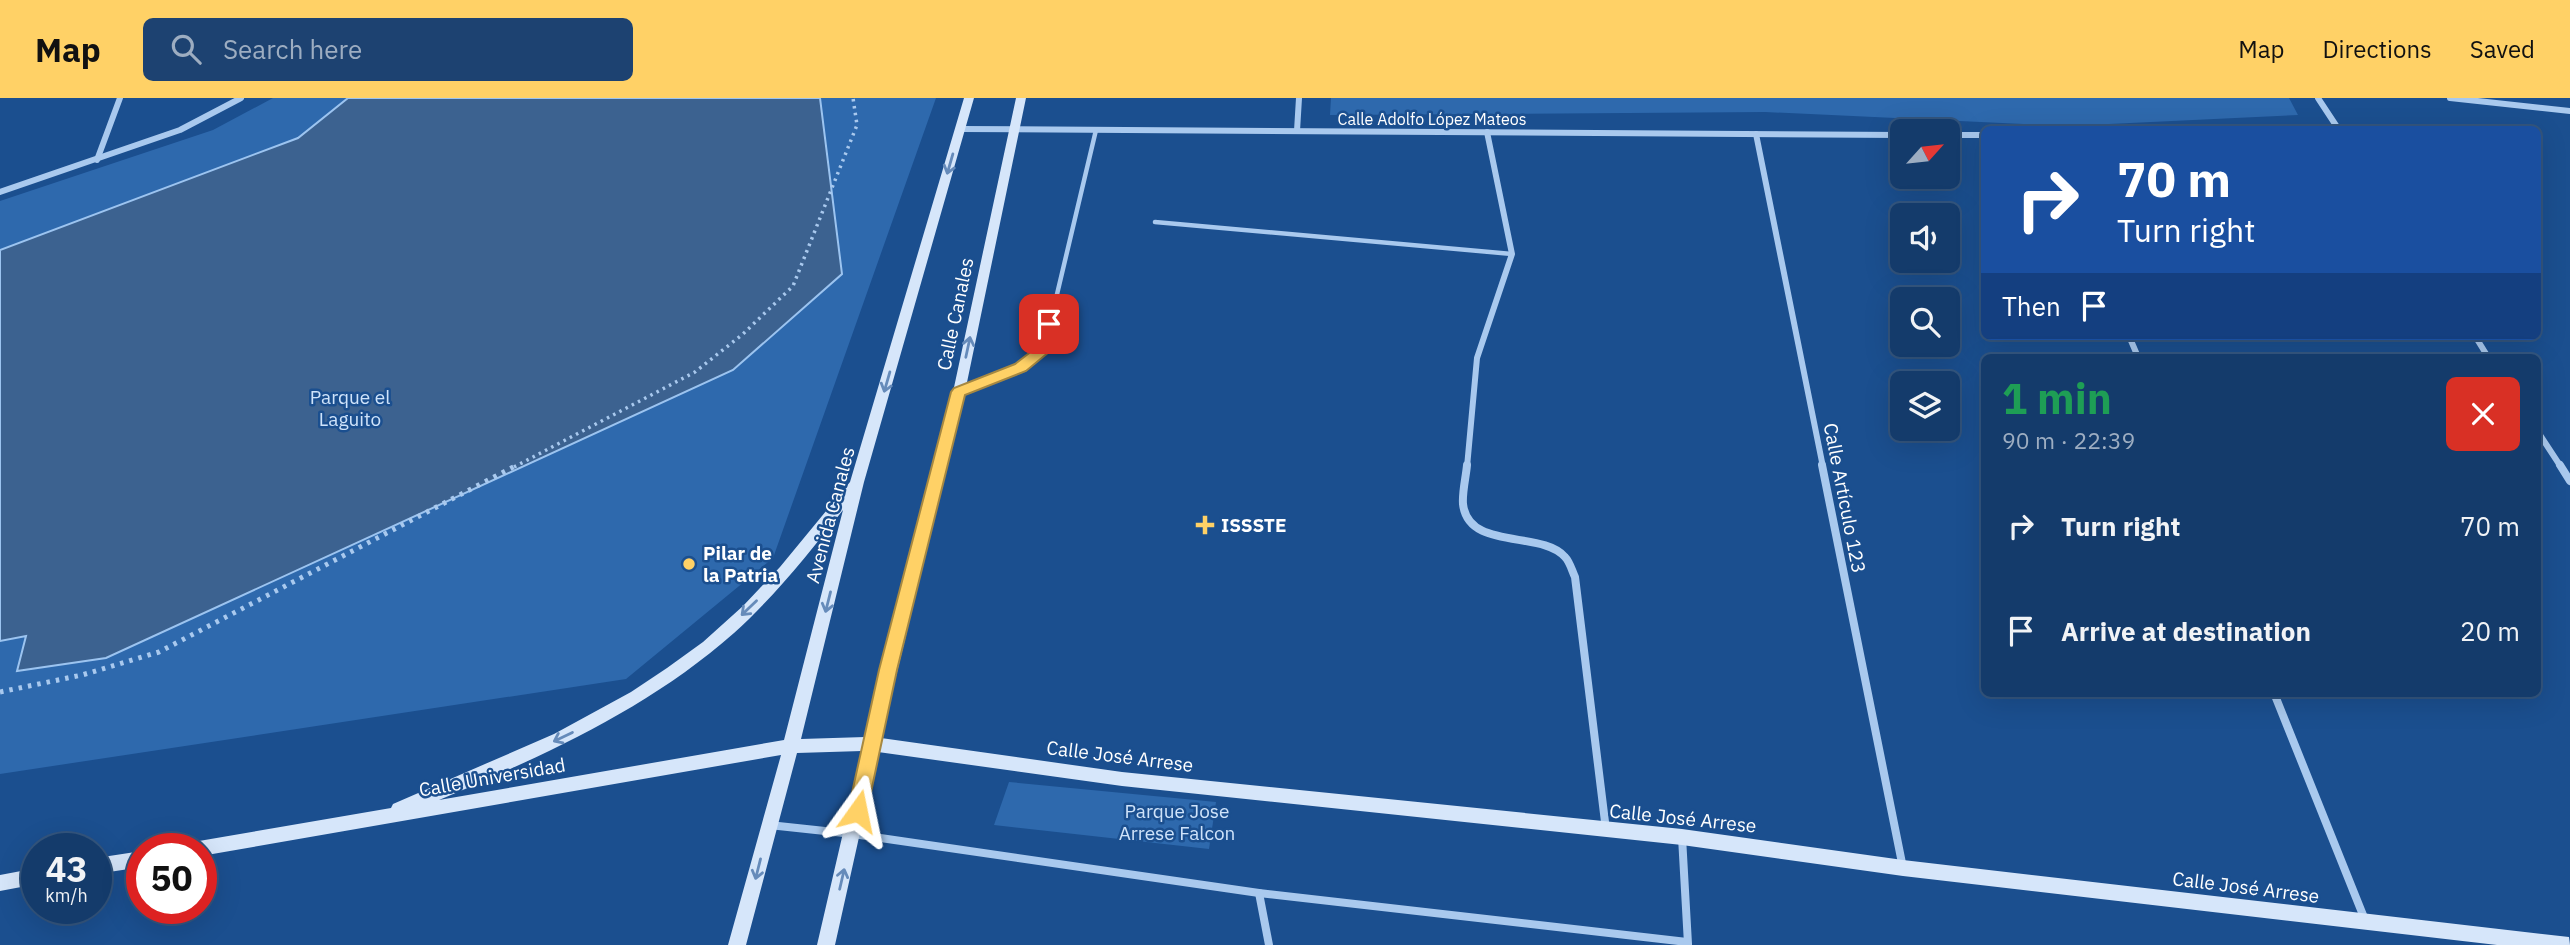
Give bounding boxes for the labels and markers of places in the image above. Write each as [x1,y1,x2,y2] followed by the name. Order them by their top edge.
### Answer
[1019,294,1079,354] pin
[1221,513,1286,537] place label: ISSSTE
[1195,515,1215,535] marker: ISSSTE
[703,541,778,587] place label: Pilar de la Patria
[681,556,697,572] marker: Pilar de la Patria

